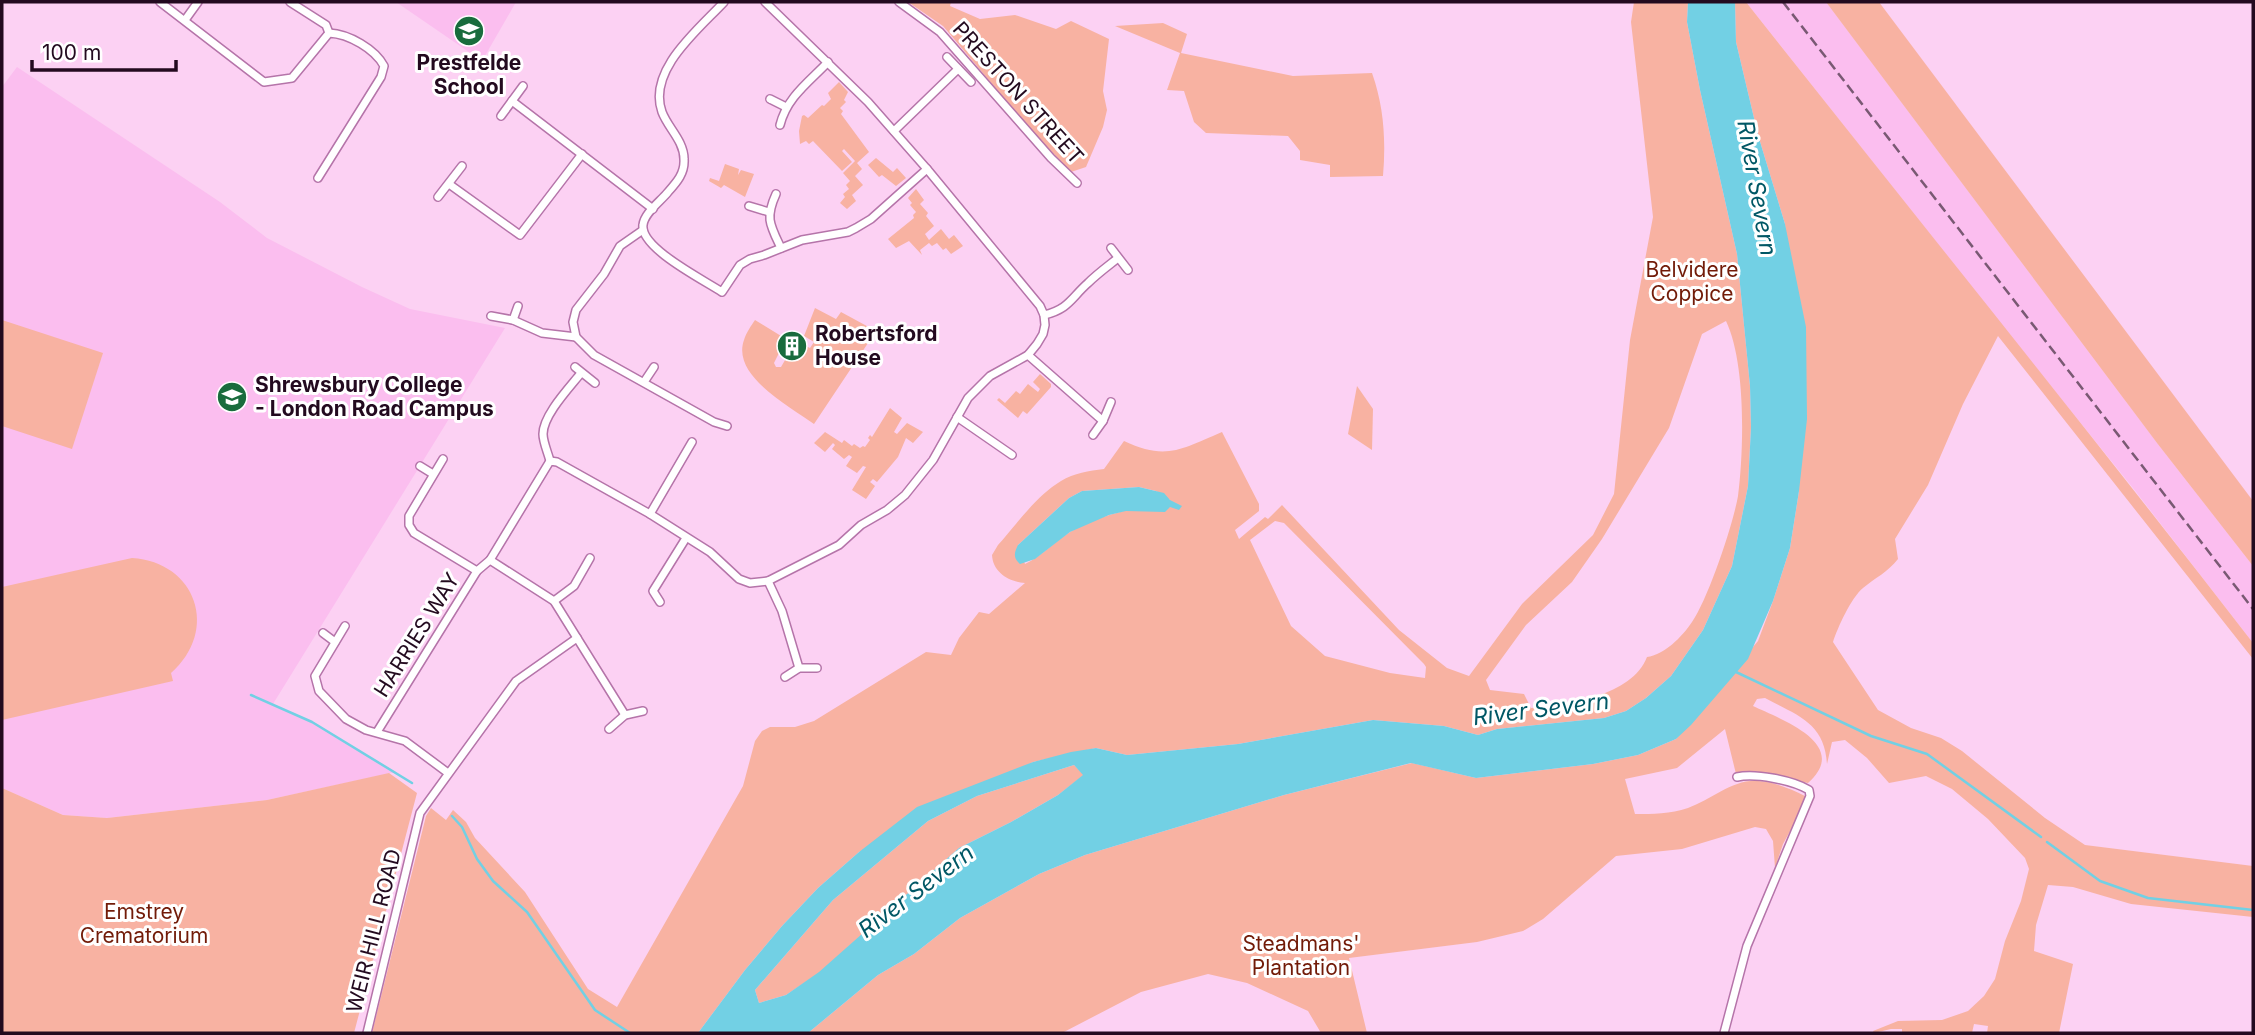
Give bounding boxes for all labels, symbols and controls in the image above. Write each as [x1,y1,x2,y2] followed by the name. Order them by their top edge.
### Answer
[452,14,486,48] school or university icon: Prestfelde School
[948,16,1089,169] street label: PRESTON STREET
[32,28,175,72] scale bar
[42,40,101,65] text: 100 m
[417,50,521,99] place label: Prestfelde School
[1731,118,1783,258] water label: River Severn
[1646,257,1738,306] park label: Belvidere Coppice
[815,321,937,370] place label: Robertsford House
[775,329,809,363] building icon: Robertsford House
[255,372,494,421] place label: Shrewsbury College - London Road Campus
[215,380,249,414] school or university icon: Shrewsbury College - London Road Campus
[368,568,465,701] street label: HARRIES WAY
[1471,687,1611,731] water label: River Severn
[853,839,979,943] water label: River Severn
[341,846,406,1015] street label: WEIR HILL ROAD
[80,899,208,948] park label: Emstrey Crematorium
[1242,931,1360,980] park label: Steadmans' Plantation

